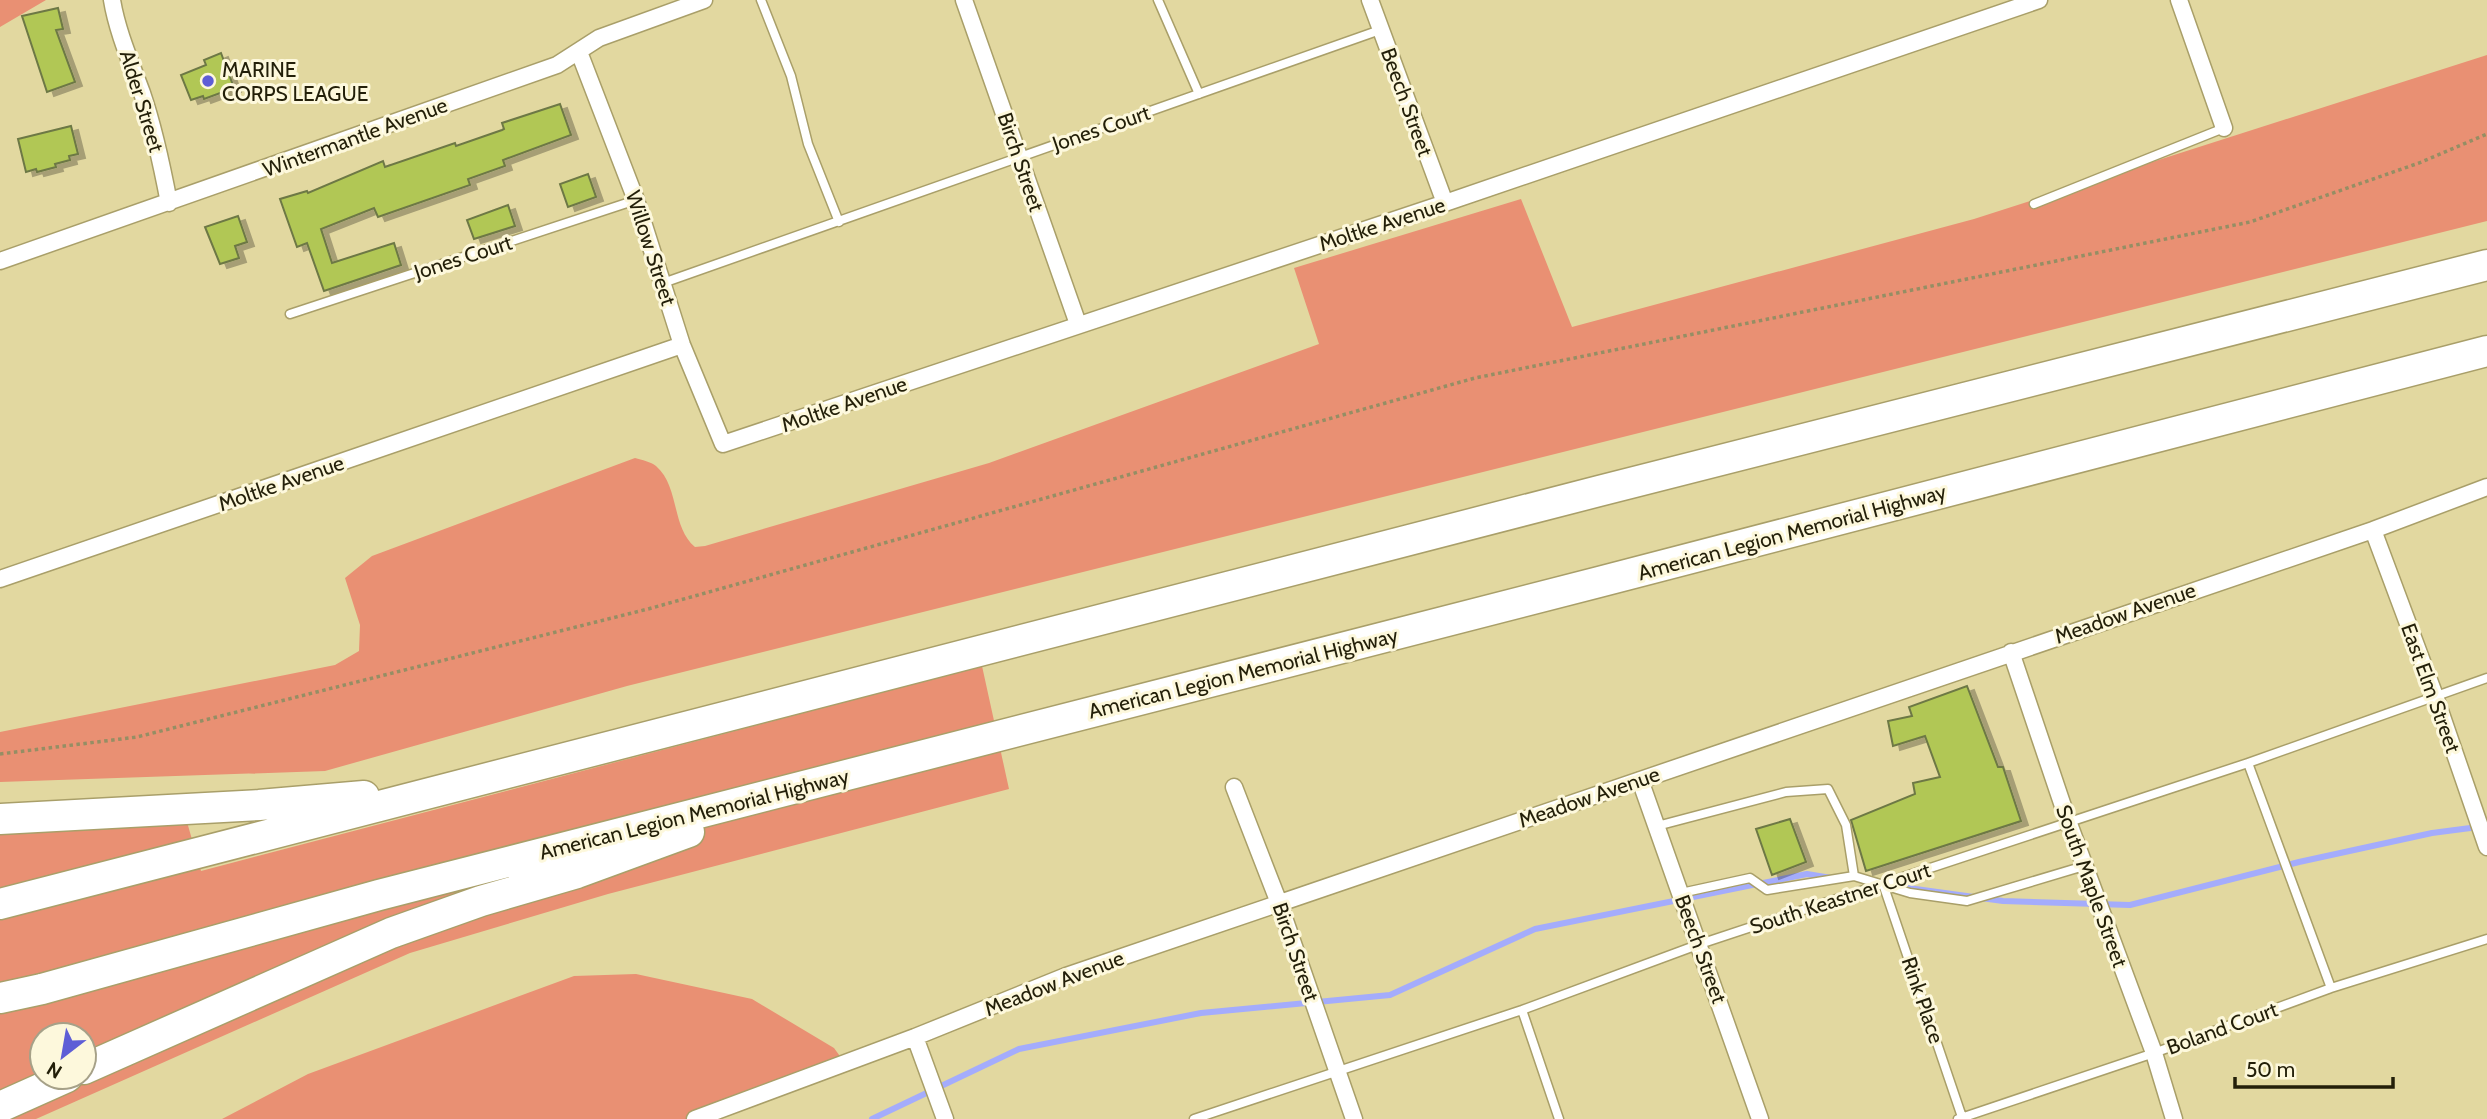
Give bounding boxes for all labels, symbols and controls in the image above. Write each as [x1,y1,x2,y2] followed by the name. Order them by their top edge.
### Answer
[1376,44,1438,160] street label: Beech Street
[115,47,169,155] street label: Alder Street
[222,57,368,106] place label: MARINE CORPS LEAGUE
[200,73,216,89] marker: MARINE CORPS LEAGUE
[259,92,451,182] street label: Wintermantle Avenue
[1048,100,1153,157] street label: Jones Court
[992,109,1050,215] street label: Birch Street
[621,187,681,309] street label: Willow Street
[1316,192,1449,256] street label: Moltke Avenue
[410,229,515,285] street label: Jones Court
[778,371,910,437] street label: Moltke Avenue
[215,450,347,516] street label: Moltke Avenue
[1635,479,1949,585] street label: American Legion Memorial Highway
[2051,577,2199,649] street label: Meadow Avenue
[2396,620,2466,756] street label: East Elm Street
[1086,622,1401,724] street label: American Legion Memorial Highway
[1515,761,1663,833] street label: Meadow Avenue
[537,763,852,865] street label: American Legion Memorial Highway
[2051,801,2133,971] street label: South Maple Street
[1746,857,1934,939] street label: South Keastner Court
[1670,891,1732,1007] street label: Beech Street
[1267,899,1325,1005] street label: Birch Street
[981,945,1127,1021] street label: Meadow Avenue
[1897,953,1950,1047] street label: Rink Place
[2163,996,2281,1060] street label: Boland Court
[28,1021,98,1091] north arrow
[2235,1046,2392,1090] scale bar
[43,1057,66,1083] text: N
[2246,1057,2295,1082] text: 50 m

